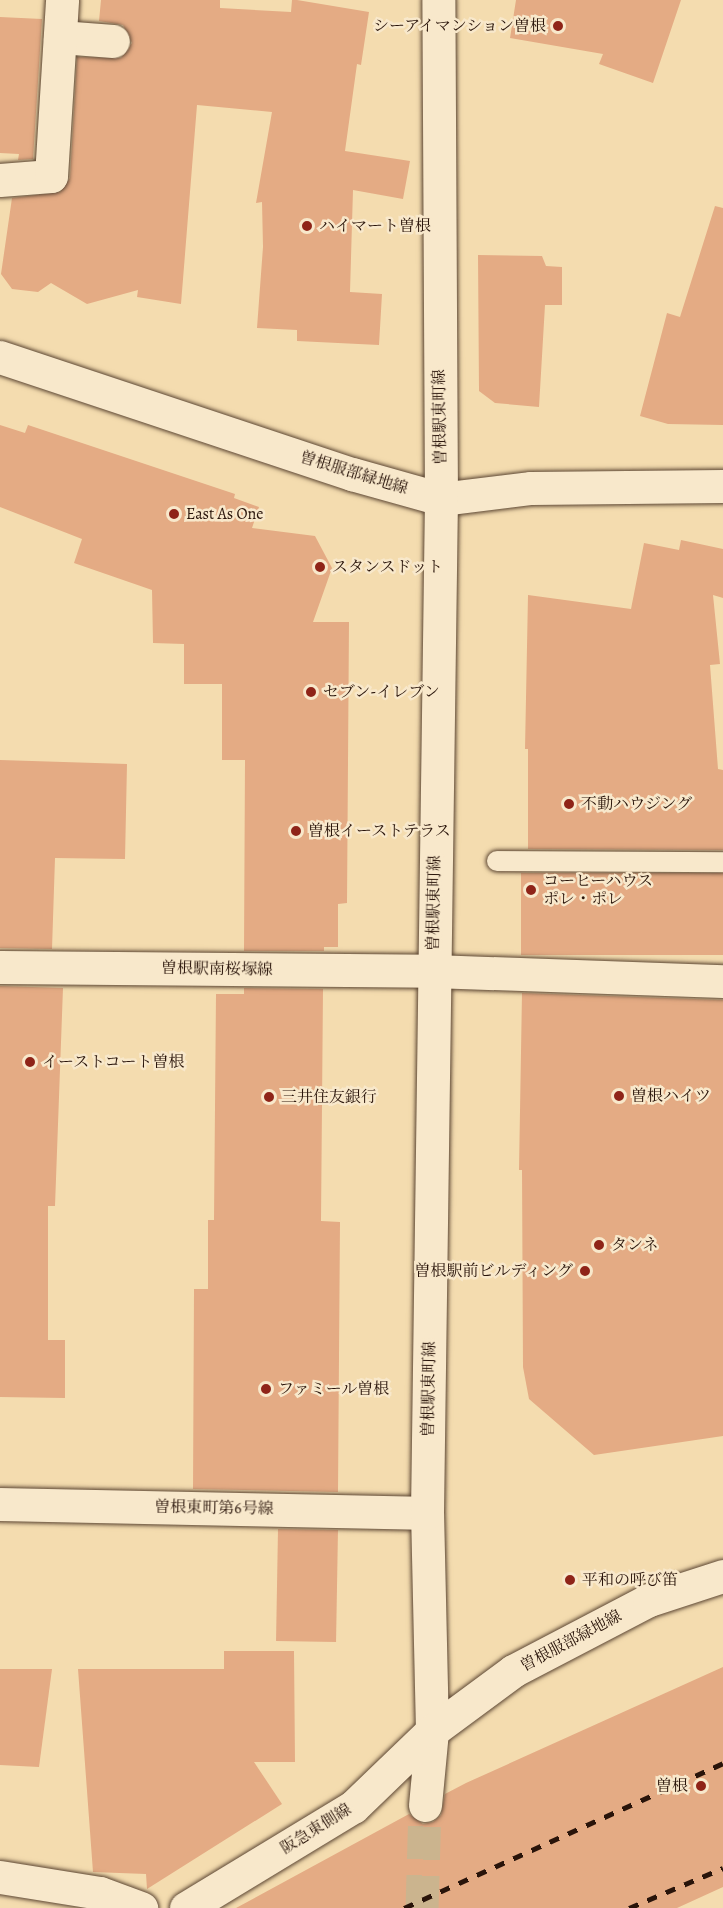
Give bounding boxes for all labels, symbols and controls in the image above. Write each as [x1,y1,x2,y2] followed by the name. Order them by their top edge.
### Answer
[370,16,546,36] place label: シーアイマンション曽根
[551,19,565,33] marker: シーアイマンション曽根
[319,216,431,236] place label: ハイマート曽根
[300,219,314,233] marker: ハイマート曽根
[430,369,450,465] street label: 曽根駅東町線
[298,447,410,499] street label: 曽根服部緑地線
[186,504,263,524] place label: East As One
[167,507,181,521] marker: East As One
[332,557,444,577] place label: スタンスドット
[313,560,327,574] marker: スタンスドット
[323,682,441,702] place label: セブン-イレブン
[304,685,318,699] marker: セブン-イレブン
[581,794,693,814] place label: 不動ハウジング
[562,797,576,811] marker: 不動ハウジング
[308,821,452,841] place label: 曽根イーストテラス
[289,824,303,838] marker: 曽根イーストテラス
[424,855,444,951] street label: 曽根駅東町線
[543,871,654,909] place label: コーヒーハウス ポレ・ポレ
[524,883,538,897] marker: コーヒーハウス ポレ・ポレ
[161,958,273,980] street label: 曽根駅南桜塚線
[42,1052,186,1072] place label: イーストコート曽根
[23,1055,37,1069] marker: イーストコート曽根
[631,1086,711,1106] place label: 曽根ハイツ
[281,1087,377,1107] place label: 三井住友銀行
[612,1089,626,1103] marker: 曽根ハイツ
[262,1090,276,1104] marker: 三井住友銀行
[611,1235,659,1255] place label: タンネ
[592,1238,606,1252] marker: タンネ
[413,1261,573,1281] place label: 曽根駅前ビルディング
[578,1264,592,1278] marker: 曽根駅前ビルディング
[419,1341,439,1437] street label: 曽根駅東町線
[278,1379,390,1399] place label: ファミール曽根
[259,1382,273,1396] marker: ファミール曽根
[154,1497,274,1519] street label: 曽根東町第6号線
[582,1570,678,1590] place label: 平和の呼び笛
[563,1573,577,1587] marker: 平和の呼び笛
[517,1606,625,1676] street label: 曽根服部緑地線
[656,1776,688,1796] place label: 曽根
[692,1777,710,1795] marker: 曽根
[277,1800,355,1858] street label: 阪急東側線

